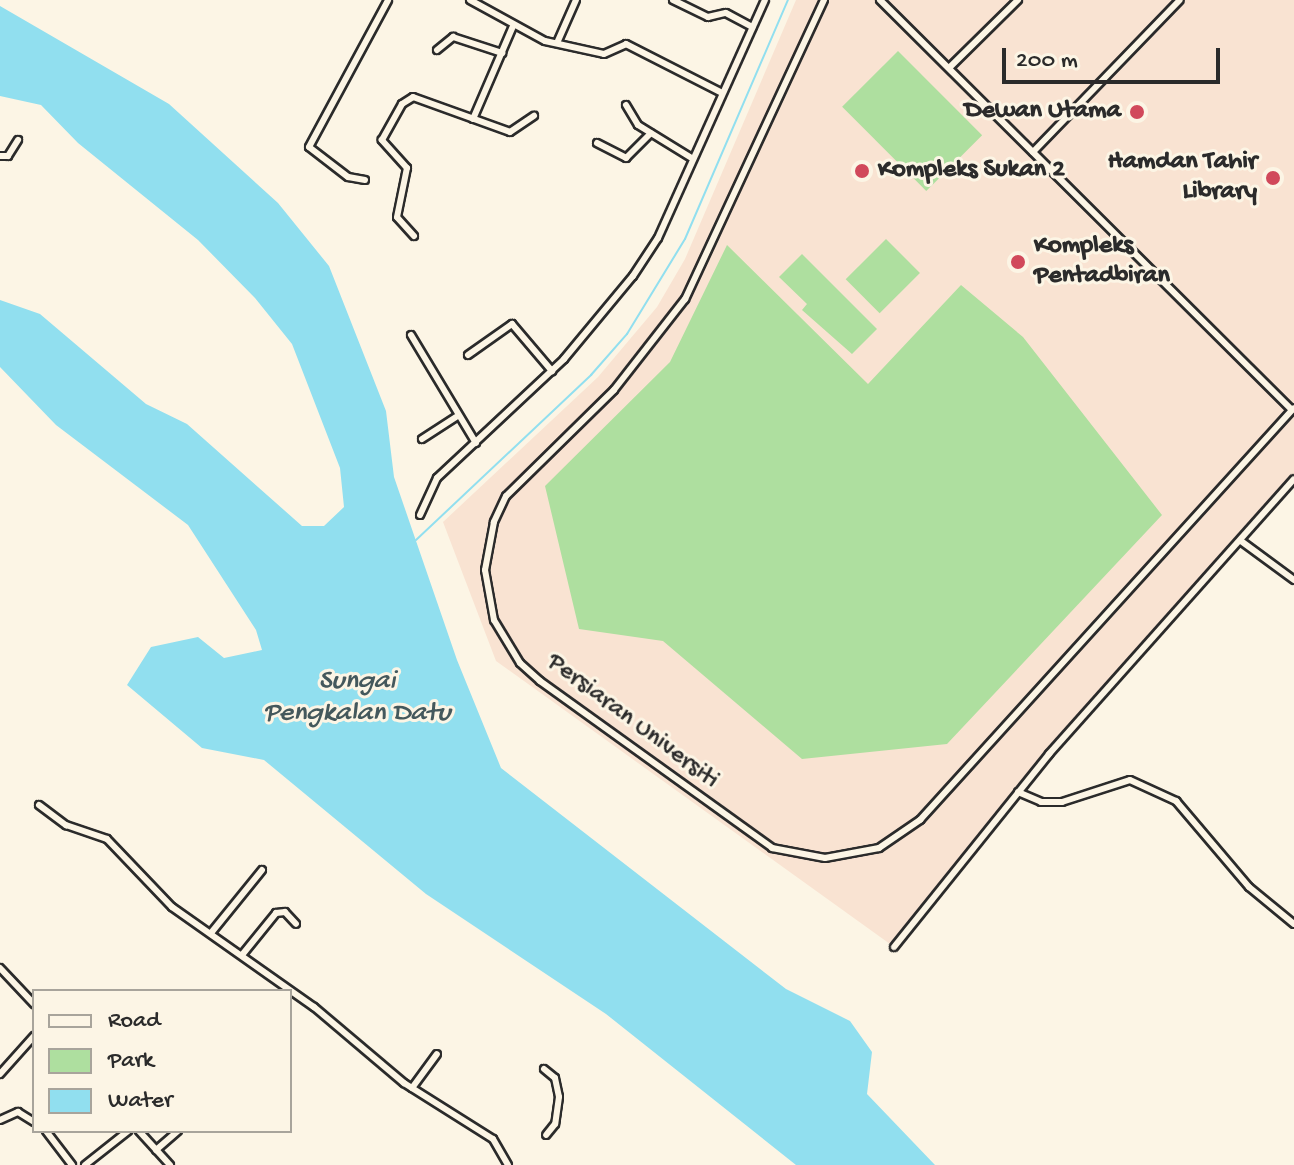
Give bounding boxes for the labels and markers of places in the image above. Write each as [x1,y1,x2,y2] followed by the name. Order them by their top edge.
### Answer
[965,96,1121,128] place label: Dewan Utama
[1128,103,1146,121] marker: Dewan Utama
[1108,147,1257,208] place label: Hamdan Tahir Library
[878,155,1065,187] place label: Kompleks Sukan 2
[853,162,871,180] marker: Kompleks Sukan 2
[1264,169,1282,187] marker: Hamdan Tahir Library
[1034,231,1170,292] place label: Kompleks Pentadbiran
[1009,253,1027,271] marker: Kompleks Pentadbiran

